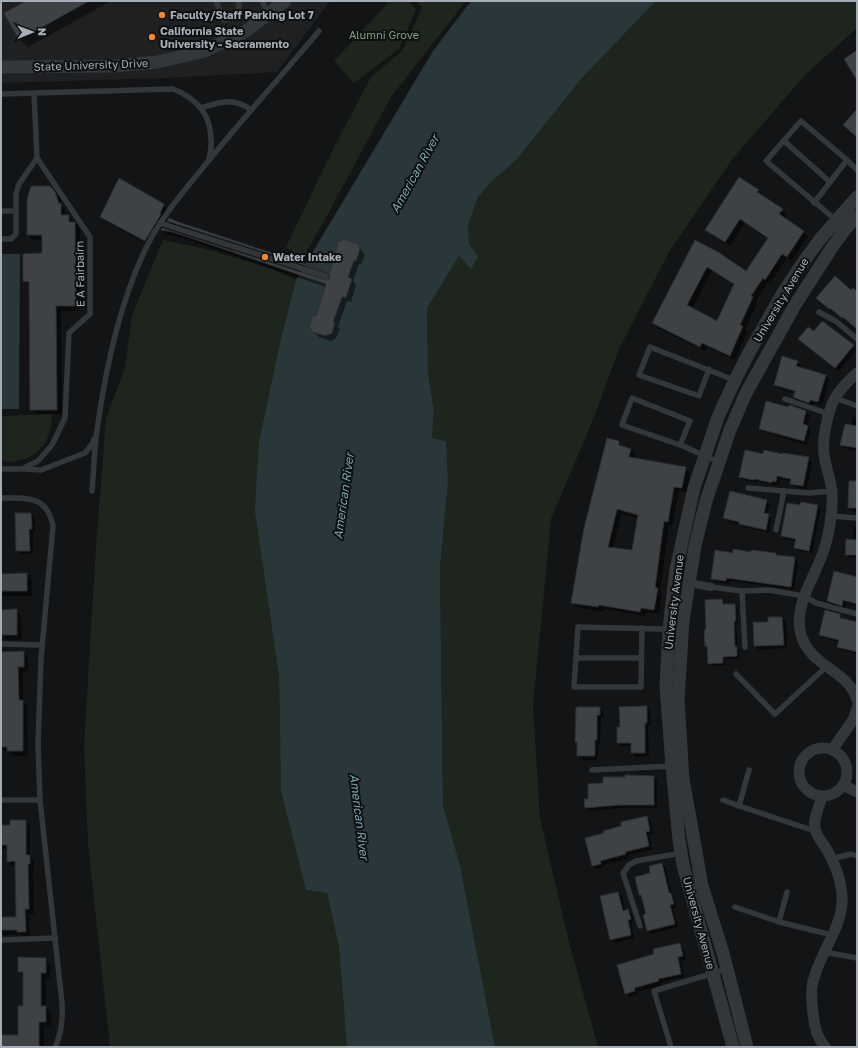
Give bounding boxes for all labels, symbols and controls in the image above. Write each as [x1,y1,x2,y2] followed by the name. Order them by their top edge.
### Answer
[170,8,314,21] place label: Faculty/Staff Parking Lot 7
[157,10,167,20] marker: Faculty/Staff Parking Lot 7
[12,12,52,52] north arrow
[160,24,290,50] place label: California State University - Sacramento
[36,28,49,36] text: N
[349,28,419,41] park label: Alumni Grove
[147,32,157,42] marker: California State University - Sacramento
[33,56,149,73] street label: State University Drive
[387,130,443,215] water label: American River
[72,241,87,307] street label: E A Fairbairn
[273,250,342,263] place label: Water Intake
[260,252,270,262] marker: Water Intake
[750,255,811,344] street label: University Avenue
[330,450,357,540] water label: American River
[661,554,686,650] street label: University Avenue
[347,773,373,863] water label: American River
[681,875,718,971] street label: University Avenue

